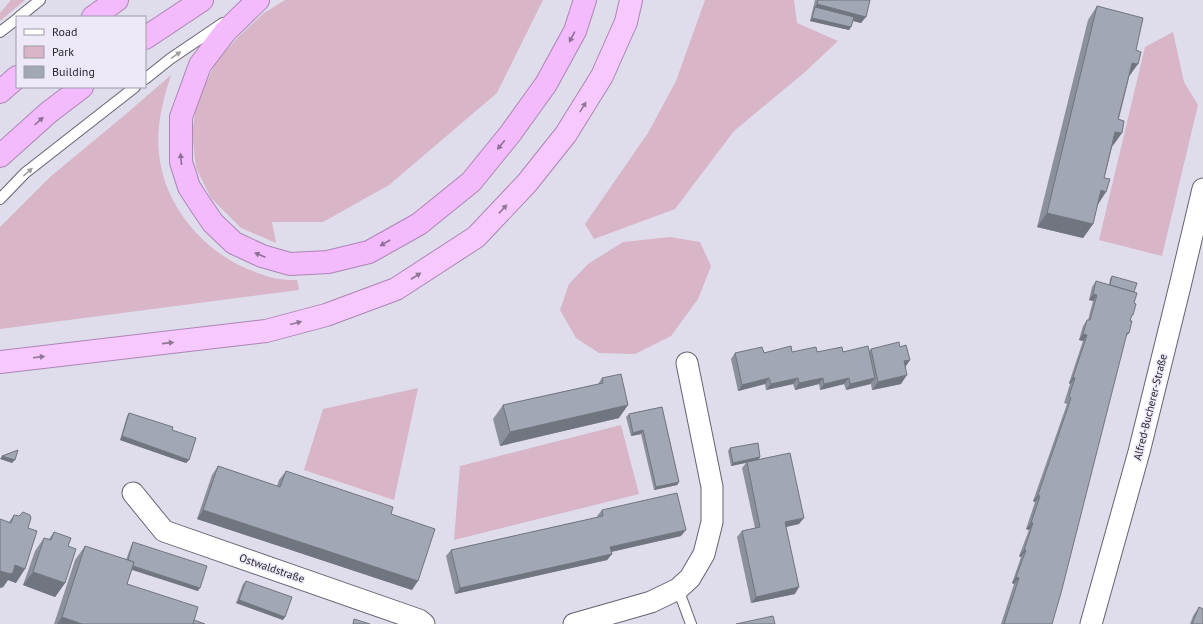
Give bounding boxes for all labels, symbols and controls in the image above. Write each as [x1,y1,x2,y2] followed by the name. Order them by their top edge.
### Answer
[16,16,146,88] legend
[52,24,77,39] text: Road
[568,31,575,42] one-way arrow
[52,44,74,59] text: Park
[171,51,181,59] one-way arrow
[52,64,95,79] text: Building
[579,102,587,112] one-way arrow
[34,116,44,126] one-way arrow
[496,140,505,151] one-way arrow
[178,153,185,165] one-way arrow
[23,167,33,176] one-way arrow
[498,204,508,214] one-way arrow
[379,240,391,247] one-way arrow
[254,252,266,258] one-way arrow
[411,272,422,280] one-way arrow
[290,320,302,326] one-way arrow
[162,339,174,346] one-way arrow
[1130,352,1170,462] street label: Alfred-Bucherer-Straße
[33,354,45,360] one-way arrow
[237,550,307,586] street label: Ostwaldstraße

